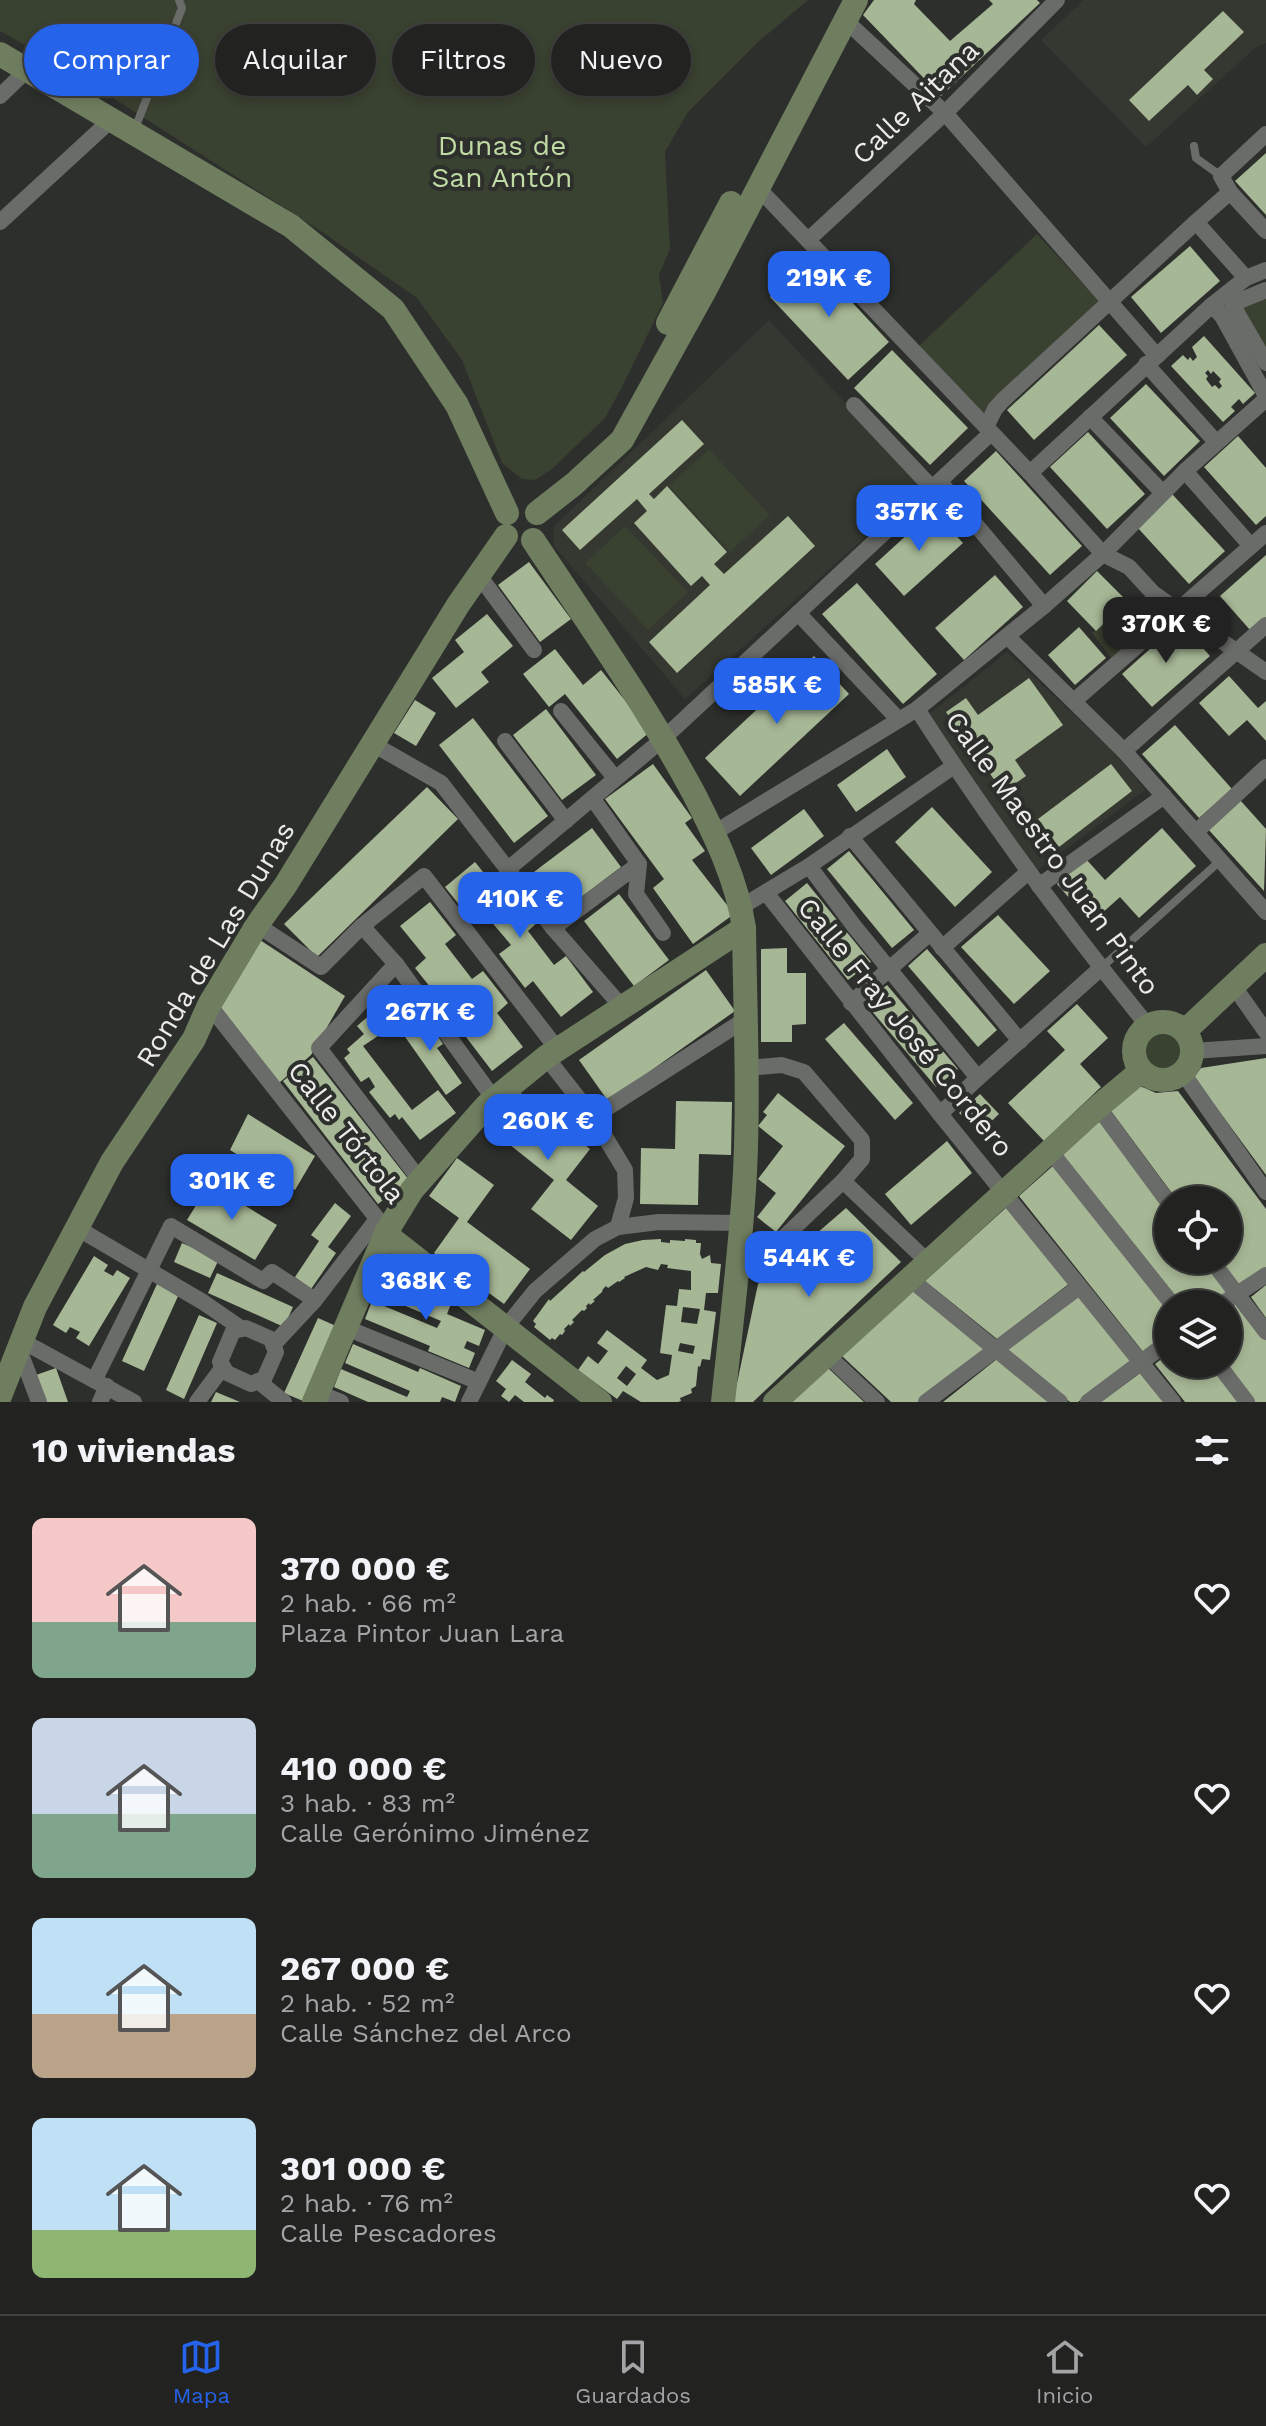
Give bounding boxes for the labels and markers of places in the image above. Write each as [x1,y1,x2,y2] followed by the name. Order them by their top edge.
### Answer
[764,251,894,319] pin: 219K €
[854,485,984,553] pin: 357K €
[1101,597,1231,665] pin: 370K €
[712,658,842,726] pin: 585K €
[455,872,585,940] pin: 410K €
[365,985,495,1053] pin: 267K €
[483,1094,613,1162] pin: 260K €
[167,1154,297,1222] pin: 301K €
[744,1231,874,1299] pin: 544K €
[361,1254,491,1322] pin: 368K €

